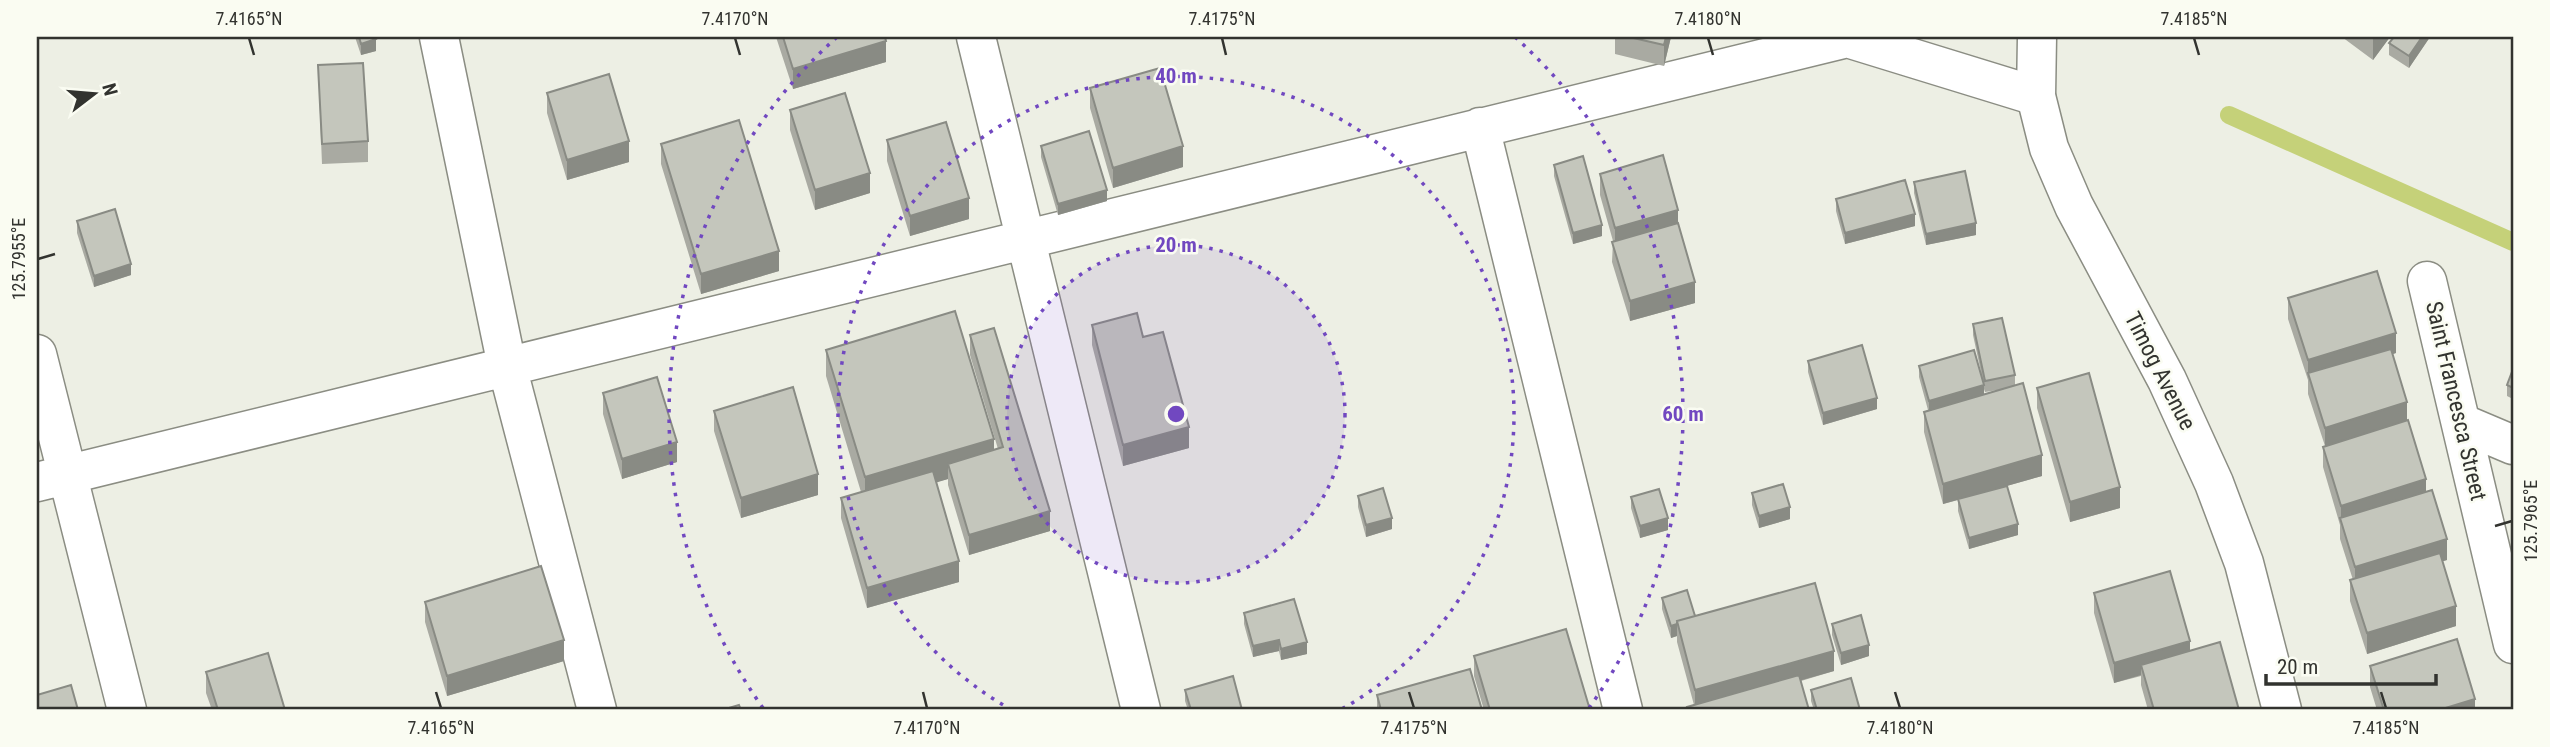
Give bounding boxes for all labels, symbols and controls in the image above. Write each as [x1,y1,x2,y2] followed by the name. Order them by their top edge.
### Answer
[215,8,283,29] text: 7.4165°N
[701,8,769,29] text: 7.4170°N
[1188,8,1256,29] text: 7.4175°N
[1674,8,1742,29] text: 7.4180°N
[2160,8,2228,29] text: 7.4185°N
[60,60,130,130] north arrow
[1155,64,1197,88] text: 40 m
[97,81,123,98] text: N
[8,218,29,300] text: 125.7955°E
[1155,233,1197,257] text: 20 m
[2420,299,2492,503] street label: Saint Francesca Street
[2119,307,2201,435] street label: Timog Avenue
[1164,402,1188,426] centre of rings
[1662,402,1704,426] text: 60 m
[2520,480,2541,562] text: 125.7965°E
[2266,642,2436,686] scale bar
[2277,655,2318,679] text: 20 m
[407,717,475,738] text: 7.4165°N
[893,717,961,738] text: 7.4170°N
[1380,717,1448,738] text: 7.4175°N
[1866,717,1934,738] text: 7.4180°N
[2352,717,2420,738] text: 7.4185°N

